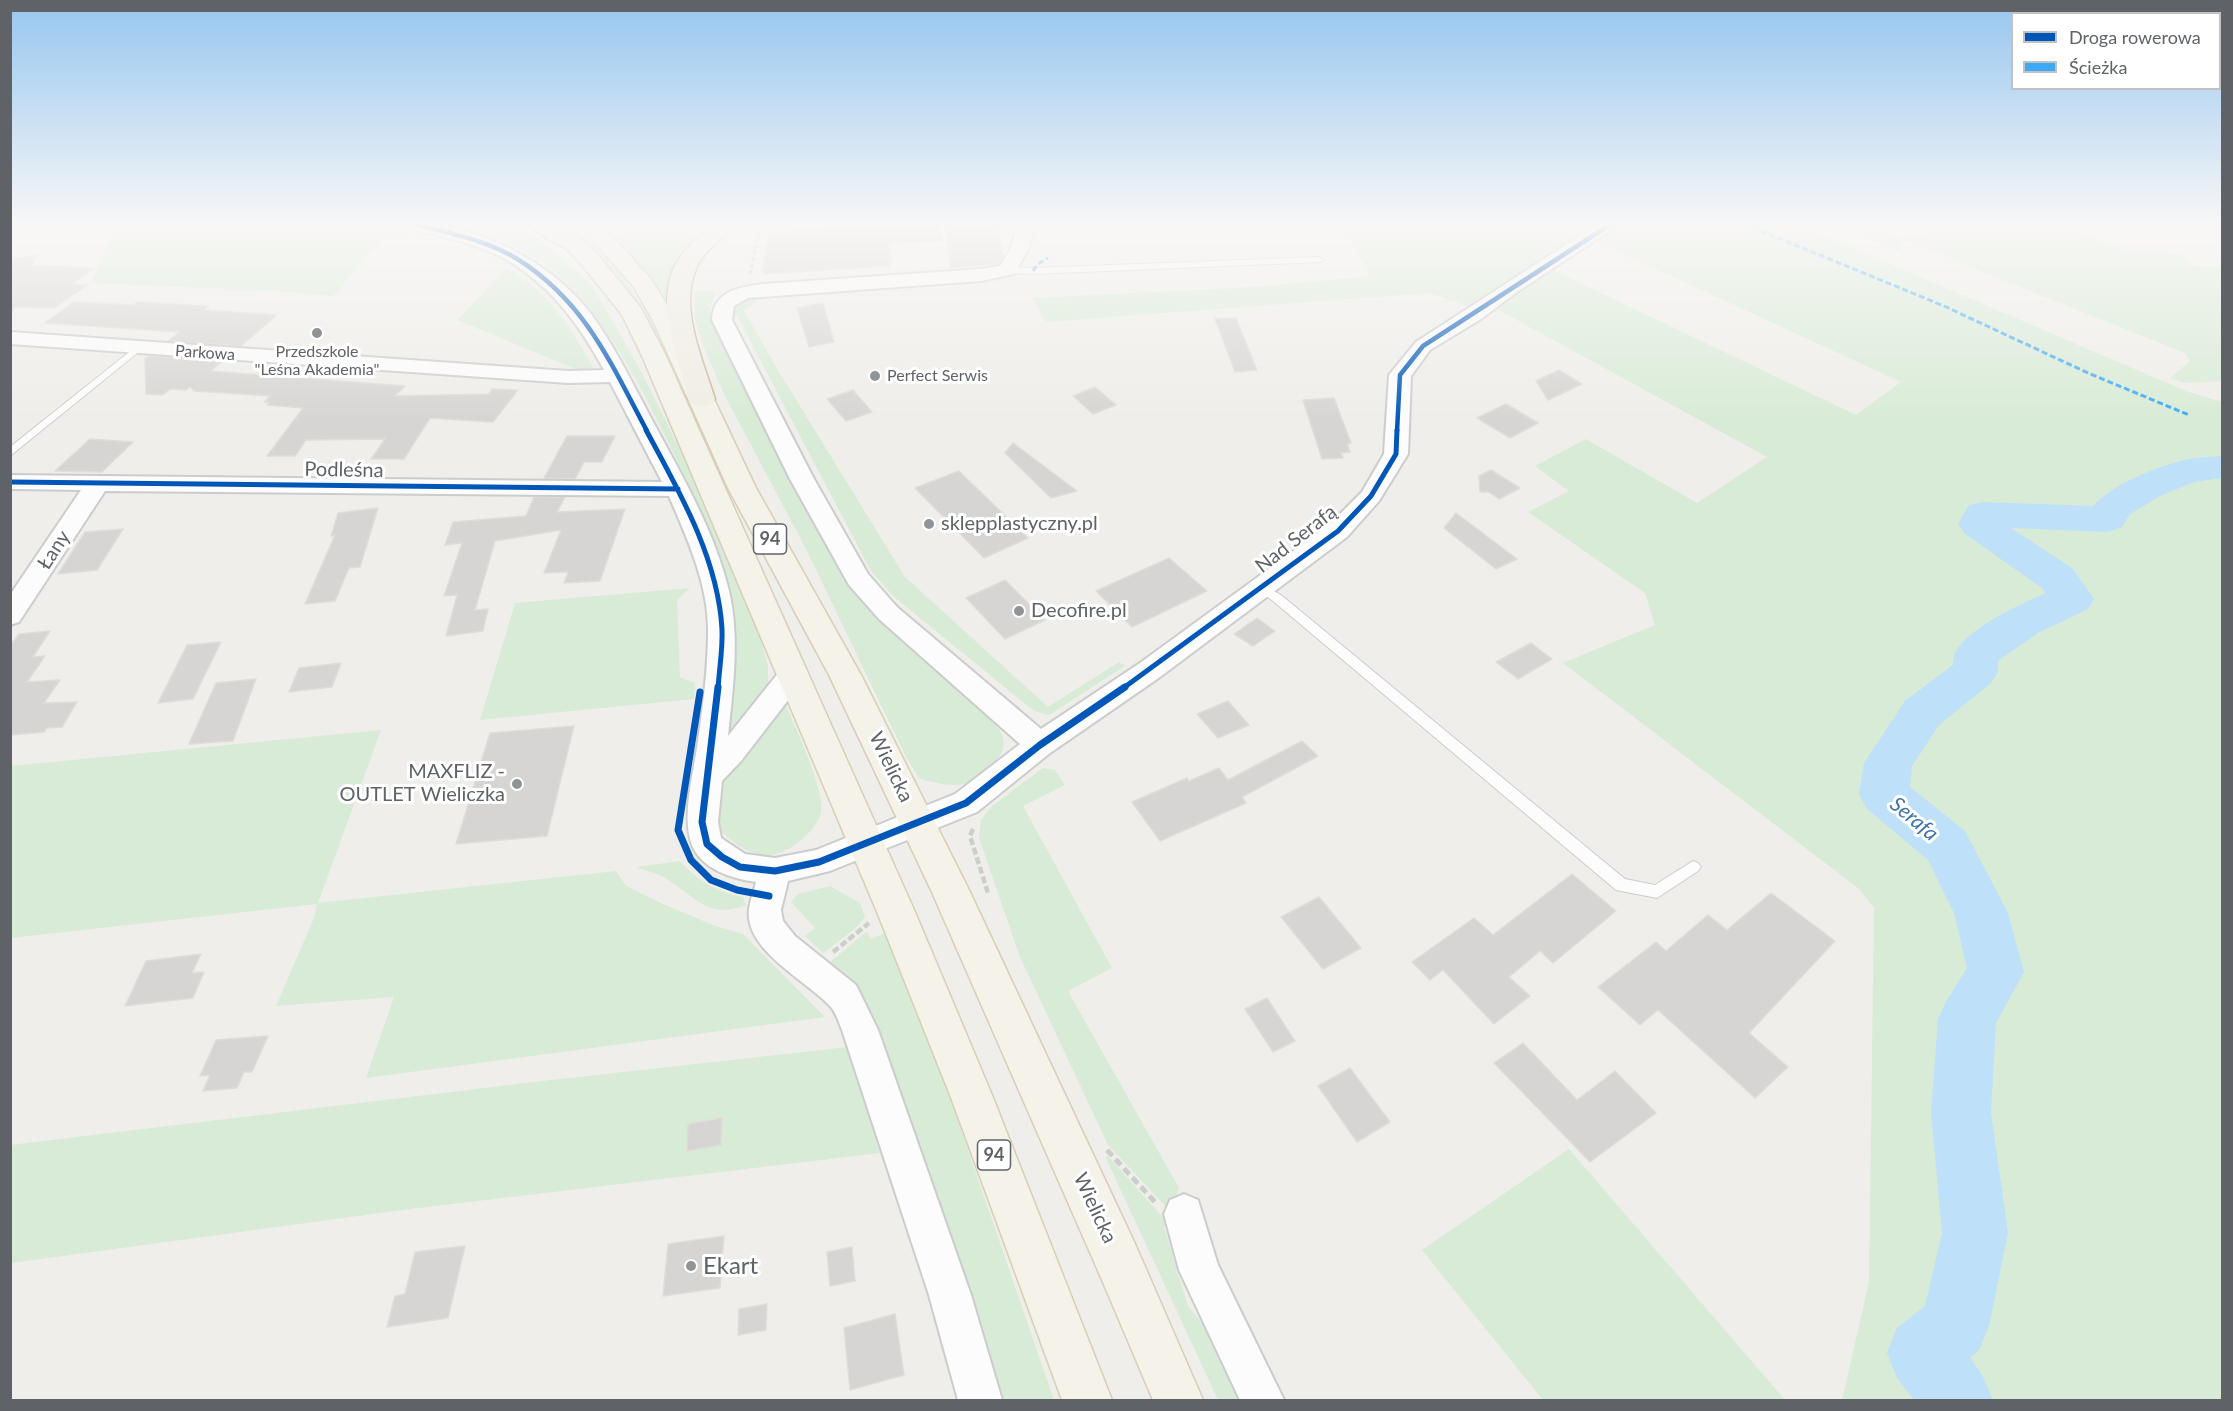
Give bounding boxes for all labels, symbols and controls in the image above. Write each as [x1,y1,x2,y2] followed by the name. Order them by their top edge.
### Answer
[2011,12,2221,90] legend
[2069,26,2201,48] text: Droga rowerowa
[2069,56,2127,78] text: Ścieżka
[310,326,324,340] marker: Przedszkole "Leśna Akademia"
[174,341,236,365] street label: Parkowa
[255,342,379,380] place label: Przedszkole "Leśna Akademia"
[887,366,988,386] place label: Perfect Serwis
[868,369,882,383] marker: Perfect Serwis
[304,457,384,483] street label: Podleśna
[1251,500,1341,578] street label: Nad Serafą
[941,512,1098,536] place label: sklepplastyczny.pl
[922,517,936,531] marker: sklepplastyczny.pl
[754,524,786,554] road number: 94
[33,526,75,574] street label: Łany
[1031,599,1127,623] place label: Decofire.pl
[1012,604,1026,618] marker: Decofire.pl
[864,728,918,806] street label: Wielicka
[340,760,505,807] place label: MAXFLIZ - OUTLET Wieliczka
[510,777,524,791] marker: MAXFLIZ - OUTLET Wieliczka
[1885,792,1943,846] water label: Serafa
[978,1140,1010,1170] road number: 94
[1068,1169,1122,1247] street label: Wielicka
[703,1252,758,1280] place label: Ekart
[684,1259,698,1273] marker: Ekart

